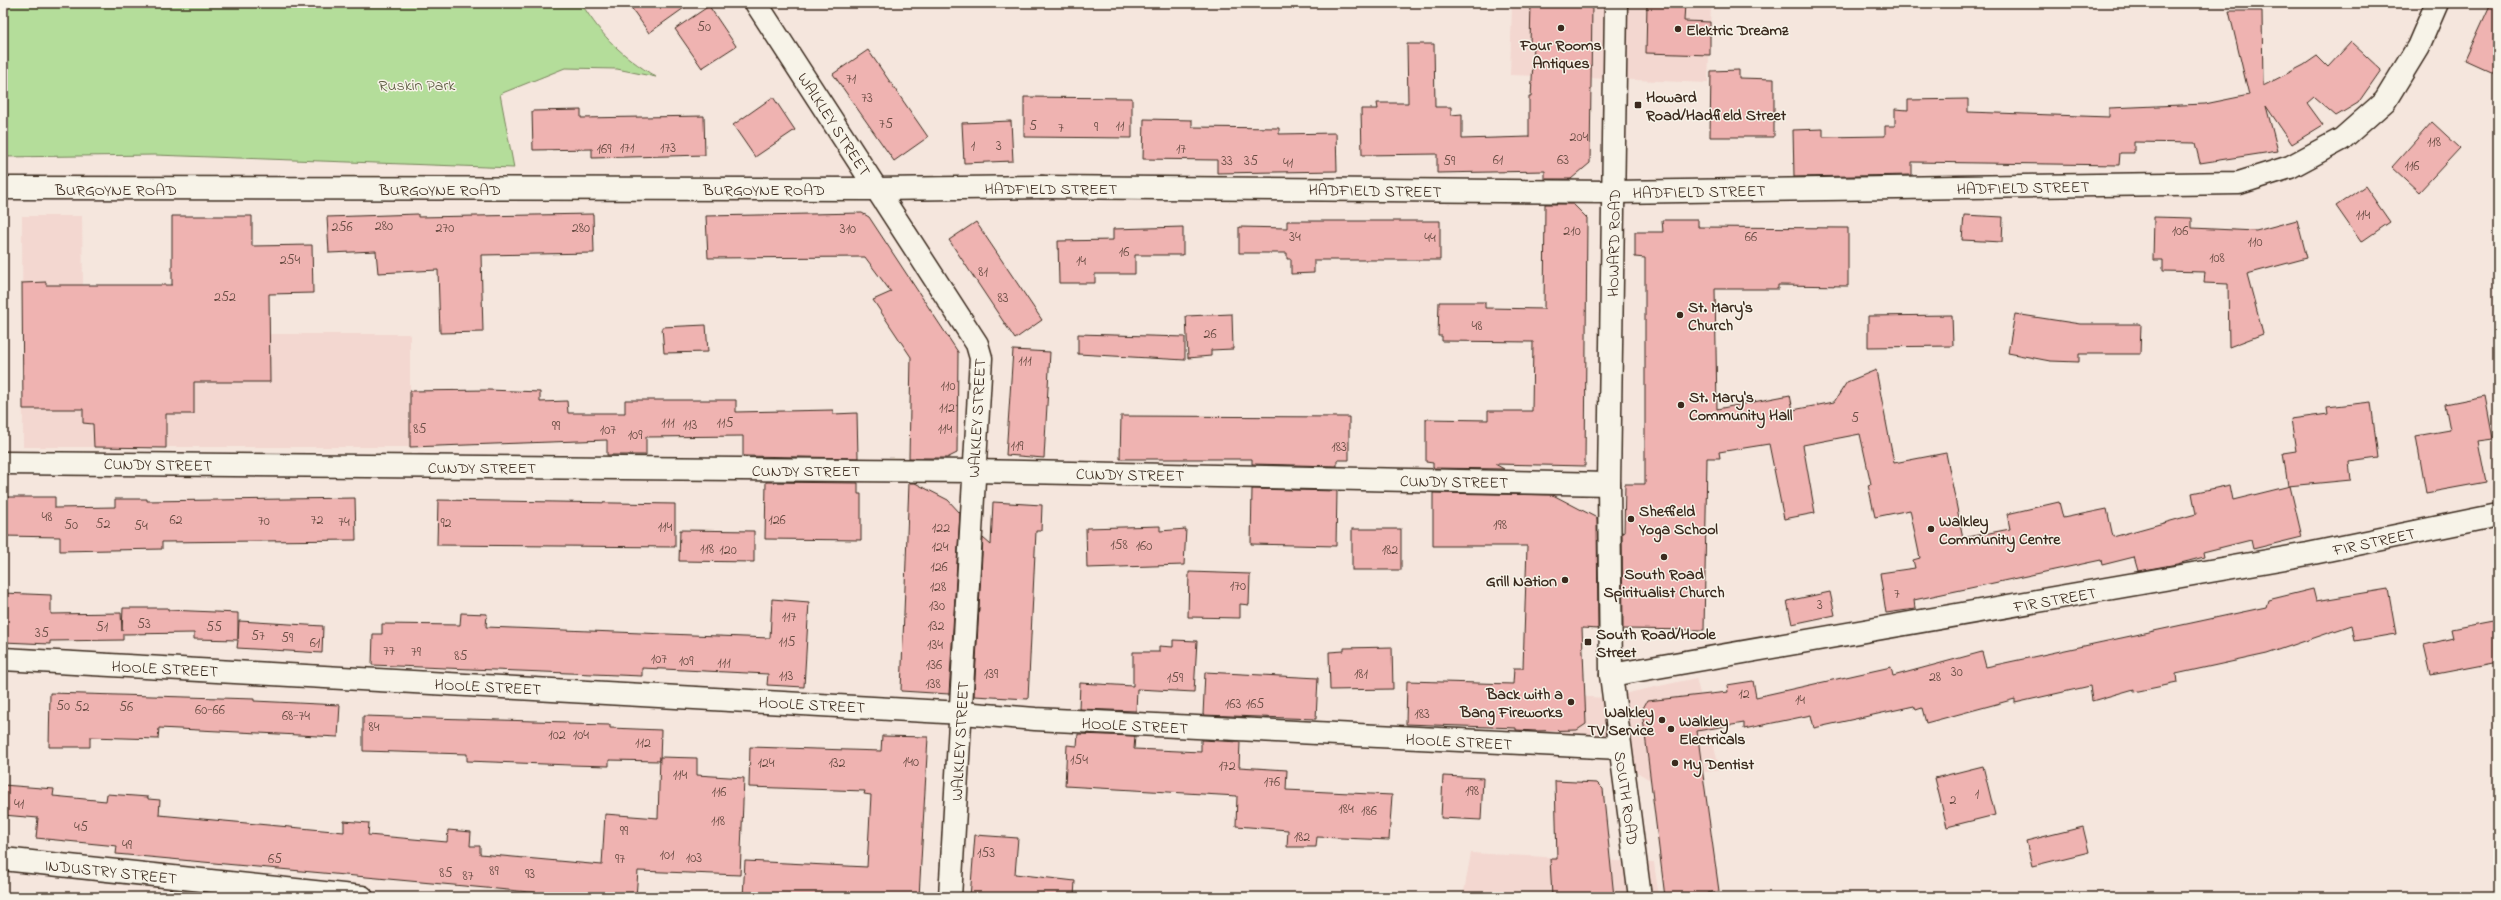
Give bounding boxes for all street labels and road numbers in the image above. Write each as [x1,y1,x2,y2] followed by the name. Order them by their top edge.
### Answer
[791,68,876,182] street label: WALKLEY STREET
[1956,176,2090,202] street label: HADFIELD STREET
[985,178,1117,202] street label: HADFIELD STREET
[54,179,177,203] street label: BURGOYNE ROAD
[378,179,501,203] street label: BURGOYNE ROAD
[702,179,825,203] street label: BURGOYNE ROAD
[1308,179,1442,205] street label: HADFIELD STREET
[1632,180,1766,206] street label: HADFIELD STREET
[1602,189,1628,297] street label: HOWARD ROAD
[963,358,993,479] street label: WALKLEY STREET
[104,453,212,479] street label: CUNDY STREET
[428,457,536,481] street label: CUNDY STREET
[752,460,860,484] street label: CUNDY STREET
[1076,463,1184,489] street label: CUNDY STREET
[1400,470,1508,496] street label: CUNDY STREET
[2330,523,2418,564] street label: FIR STREET
[2011,582,2099,620] street label: FIR STREET
[111,655,219,685] street label: HOOLE STREET
[434,673,542,703] street label: HOOLE STREET
[946,681,976,802] street label: WALKLEY STREET
[758,691,866,721] street label: HOOLE STREET
[1081,712,1189,742] street label: HOOLE STREET
[1405,728,1513,758] street label: HOOLE STREET
[1607,750,1643,847] street label: SOUTH ROAD
[43,854,178,892] street label: INDUSTRY STREET

